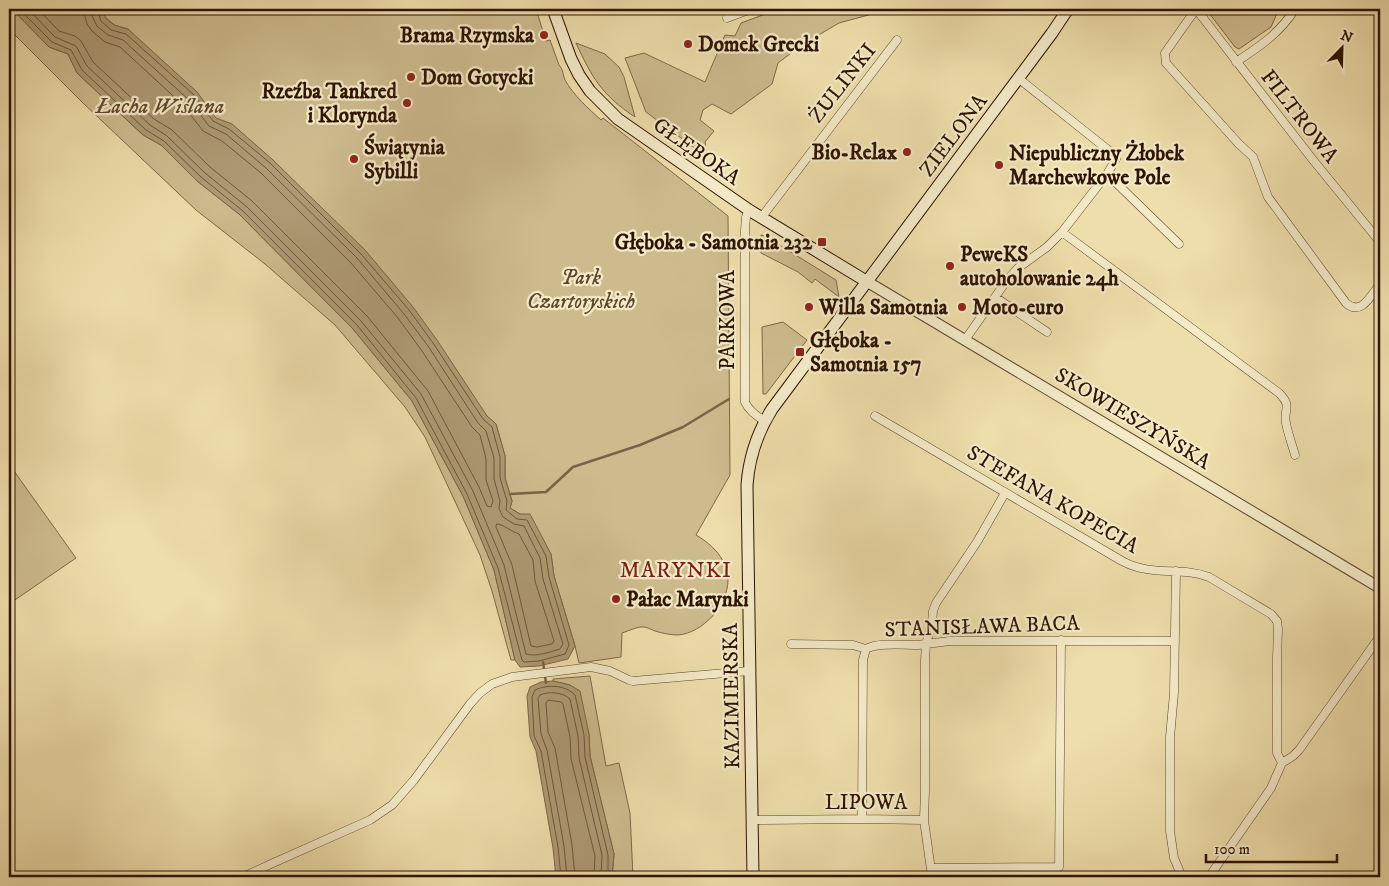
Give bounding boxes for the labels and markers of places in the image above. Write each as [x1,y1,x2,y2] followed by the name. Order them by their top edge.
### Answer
[400,23,535,49] place label: Brama Rzymska
[538,29,550,41] marker: Brama Rzymska
[698,32,820,58] place label: Domek Grecki
[682,38,694,50] marker: Domek Grecki
[421,65,534,91] place label: Dom Gotycki
[405,71,417,83] marker: Dom Gotycki
[262,79,398,129] place label: Rzeźba Tankred i Klorynda
[401,97,413,109] marker: Rzeźba Tankred i Klorynda
[364,133,446,185] place label: Świątynia Sybilli
[1009,139,1185,191] place label: Niepubliczny Żłobek Marchewkowe Pole
[812,140,898,166] place label: Bio-Relax
[901,146,913,158] marker: Bio-Relax
[348,153,360,165] marker: Świątynia Sybilli
[993,159,1005,171] marker: Niepubliczny Żłobek Marchewkowe Pole
[615,230,813,256] place label: Głęboka - Samotnia 232
[816,236,828,248] marker: Głęboka - Samotnia 232
[960,242,1120,292] place label: PeweKS autoholowanie 24h
[944,260,956,272] marker: PeweKS autoholowanie 24h
[818,295,949,321] place label: Willa Samotnia
[972,295,1063,321] place label: Moto-euro
[803,301,815,313] marker: Willa Samotnia
[956,301,968,313] marker: Moto-euro
[810,328,921,378] place label: Głęboka - Samotnia 157
[794,346,806,358] marker: Głęboka - Samotnia 157
[626,587,749,613] place label: Pałac Marynki
[610,593,622,605] marker: Pałac Marynki

